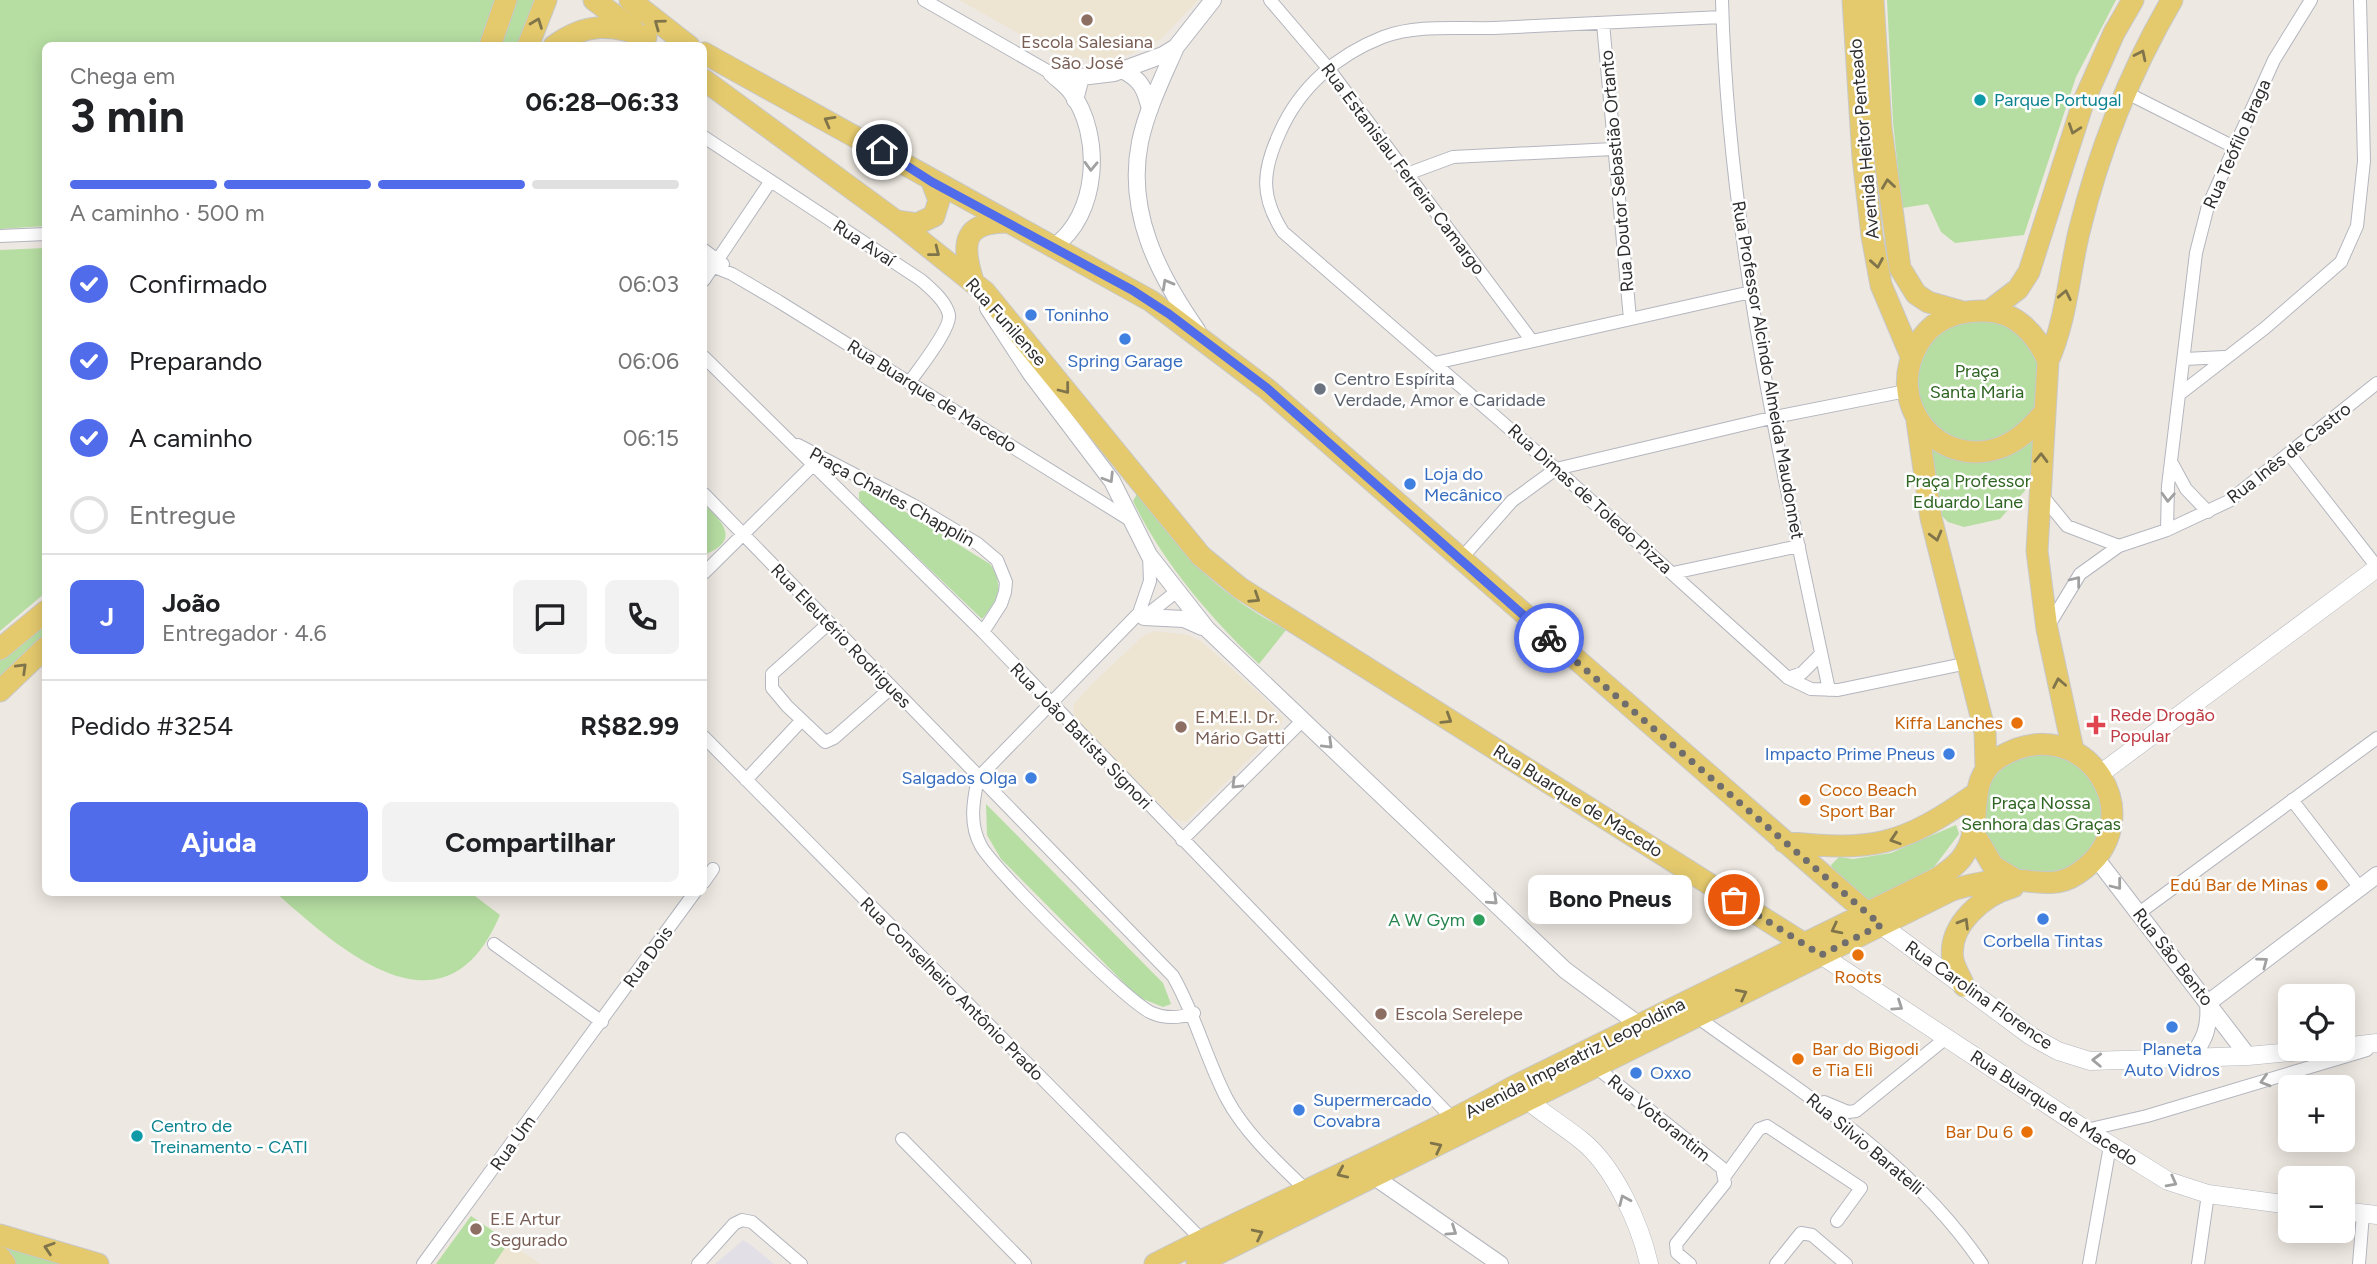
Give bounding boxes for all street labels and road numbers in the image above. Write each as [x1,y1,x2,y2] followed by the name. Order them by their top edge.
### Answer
[1844,38,1884,240] street label: Avenida Heitor Penteado
[1595,49,1639,293] street label: Rua Doutor Sebastião Ortanto
[1316,59,1490,279] street label: Rua Estanislau Ferreira Camargo
[2199,76,2275,212] street label: Rua Teófilo Braga
[1727,199,1809,541] street label: Rua Professor Alcindo Almeida Maudonnet
[829,215,900,272] street label: Rua Avaí
[961,273,1051,371] street label: Rua Funilense
[843,335,1021,457] street label: Rua Buarque de Macedo
[2223,398,2355,508] street label: Rua Inês de Castro
[1503,419,1677,579] street label: Rua Dimas de Toledo Pizza
[806,442,978,552] street label: Praça Charles Chapplin
[766,559,916,713] street label: Rua Eleutério Rodrigues
[1005,658,1157,814] street label: Rua João Batista Signori
[1489,740,1667,862] street label: Rua Buarque de Macedo
[856,893,1048,1085] street label: Rua Conselheiro Antônio Prado
[2128,904,2218,1010] street label: Rua São Bento
[618,922,678,992] street label: Rua Dois
[1901,936,2057,1054] street label: Rua Carolina Florence
[1461,993,1689,1123] street label: Avenida Imperatriz Leopoldina
[1966,1045,2142,1171] street label: Rua Buarque de Macedo
[1603,1070,1715,1166] street label: Rua Votorantim
[1802,1088,1928,1200] street label: Rua Silvio Baratelli
[486,1111,540,1175] street label: Rua Um

